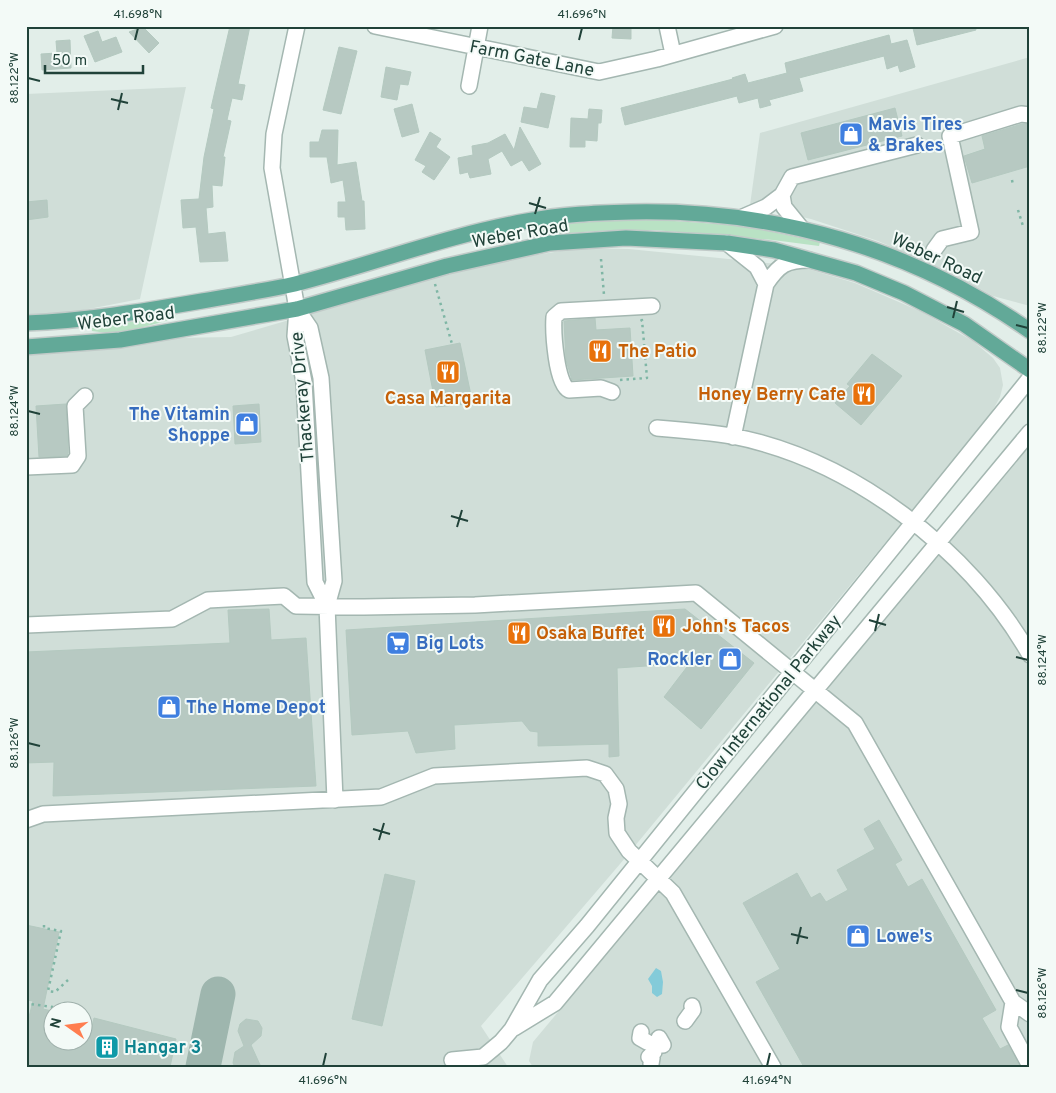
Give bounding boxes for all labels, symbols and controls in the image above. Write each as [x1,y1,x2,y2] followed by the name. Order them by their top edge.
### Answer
[113,7,163,23] text: 41.698°N
[557,7,607,23] text: 41.696°N
[467,36,596,83] street label: Farm Gate Lane
[45,42,142,74] scale bar
[7,52,23,104] text: 88.122°W
[52,52,87,71] text: 50 m
[868,114,963,158] place label: Mavis Tires & Brakes
[838,121,864,147] shop icon: Mavis Tires & Brakes
[470,215,570,254] street label: Weber Road
[887,228,985,290] street label: Weber Road
[76,302,176,337] street label: Weber Road
[1035,302,1051,354] text: 88.122°W
[286,331,321,463] street label: Thackeray Drive
[587,338,613,364] restaurant icon: The Patio
[618,341,697,364] place label: The Patio
[435,359,461,385] restaurant icon: Casa Margarita
[851,381,877,407] restaurant icon: Honey Berry Cafe
[698,384,846,407] place label: Honey Berry Cafe
[7,385,23,437] text: 88.124°W
[385,388,511,411] place label: Casa Margarita
[129,404,230,448] place label: The Vitamin Shoppe
[234,411,260,437] shop icon: The Vitamin Shoppe
[691,611,847,795] street label: Clow International Parkway
[651,613,677,639] restaurant icon: John's Tacos
[682,616,790,639] place label: John's Tacos
[506,620,532,646] restaurant icon: Osaka Buffet
[536,623,645,646] place label: Osaka Buffet
[385,630,411,656] supermarket icon: Big Lots
[416,633,484,656] place label: Big Lots
[1035,634,1051,686] text: 88.124°W
[717,646,743,672] shop icon: Rockler
[647,649,712,672] place label: Rockler
[156,694,182,720] shop icon: The Home Depot
[186,697,326,720] place label: The Home Depot
[7,717,23,769] text: 88.126°W
[845,923,871,949] shop icon: Lowe's
[876,926,933,949] place label: Lowe's
[1035,967,1051,1019] text: 88.126°W
[42,1000,92,1050] north arrow
[47,1016,66,1030] text: N
[94,1034,120,1060] building icon: Hangar 3
[124,1037,201,1060] place label: Hangar 3
[298,1073,348,1089] text: 41.696°N
[742,1073,792,1089] text: 41.694°N

